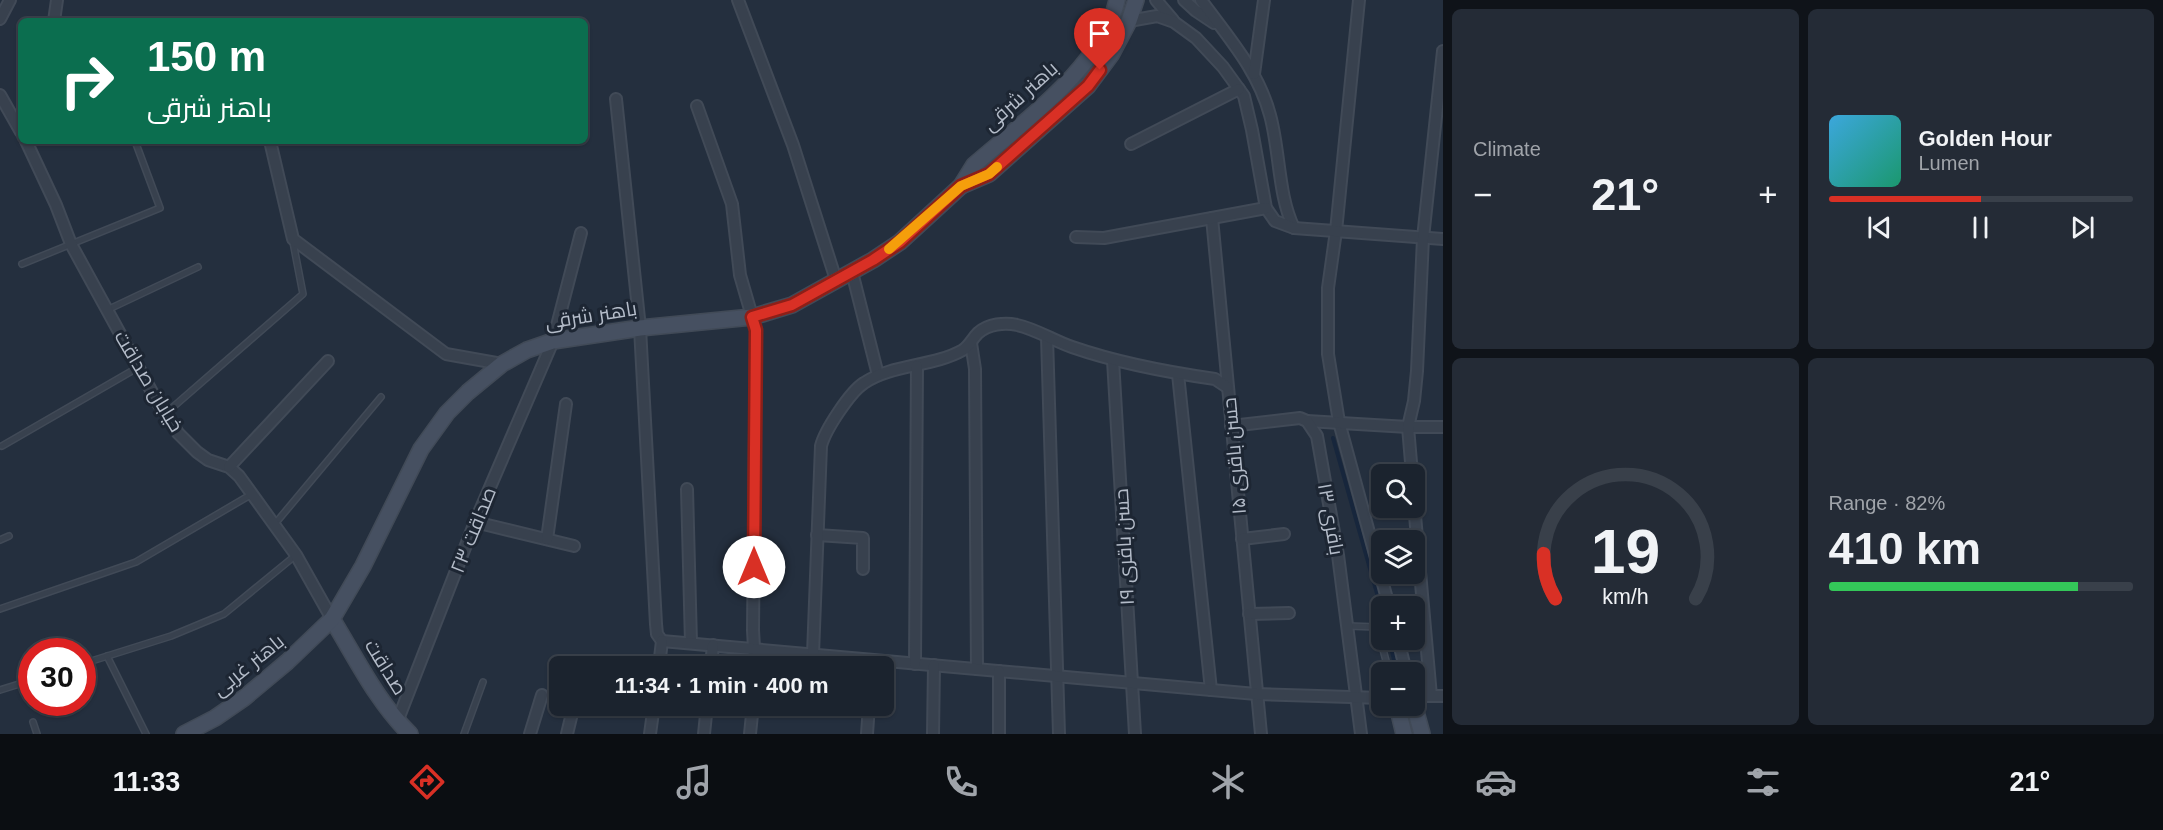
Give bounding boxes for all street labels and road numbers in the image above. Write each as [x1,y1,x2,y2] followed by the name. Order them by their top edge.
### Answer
[978,57,1063,137] street label: باهنر شرقی
[544,297,639,335] street label: باهنر شرقی
[109,326,188,437] street label: خیابان صداقت
[1218,396,1252,515] street label: حسن باقری ۱۵
[1312,481,1348,557] street label: باقری ۱۳
[446,484,500,576] street label: صداقت ۲۳
[1110,488,1140,606] street label: حسن باقری ۱۹
[208,630,289,702] street label: باهنر غربی
[361,635,411,699] street label: صداقت

